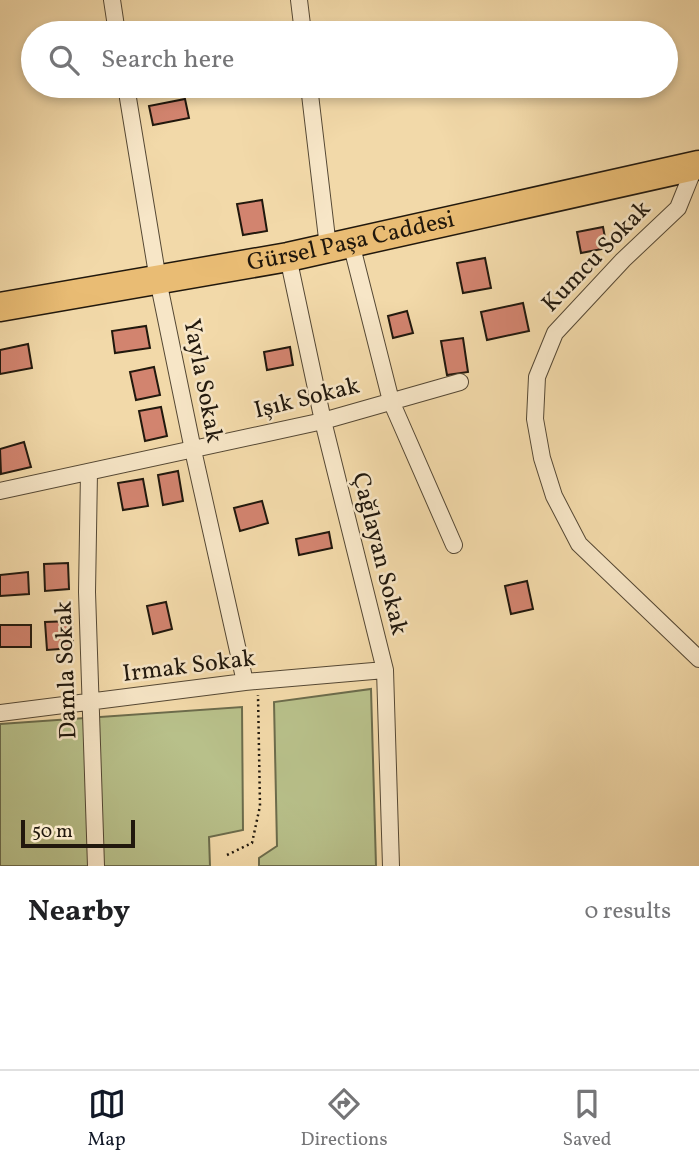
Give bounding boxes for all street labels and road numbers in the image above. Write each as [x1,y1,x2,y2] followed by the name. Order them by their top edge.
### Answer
[535,193,659,321] street label: Kumcu Sokak
[245,203,458,281] street label: Gürsel Paşa Caddesi
[173,316,231,446] street label: Yayla Sokak
[251,369,363,429] street label: Işık Sokak
[342,469,416,639] street label: Çağlayan Sokak
[48,600,86,740] street label: Damla Sokak
[121,642,257,692] street label: Irmak Sokak

